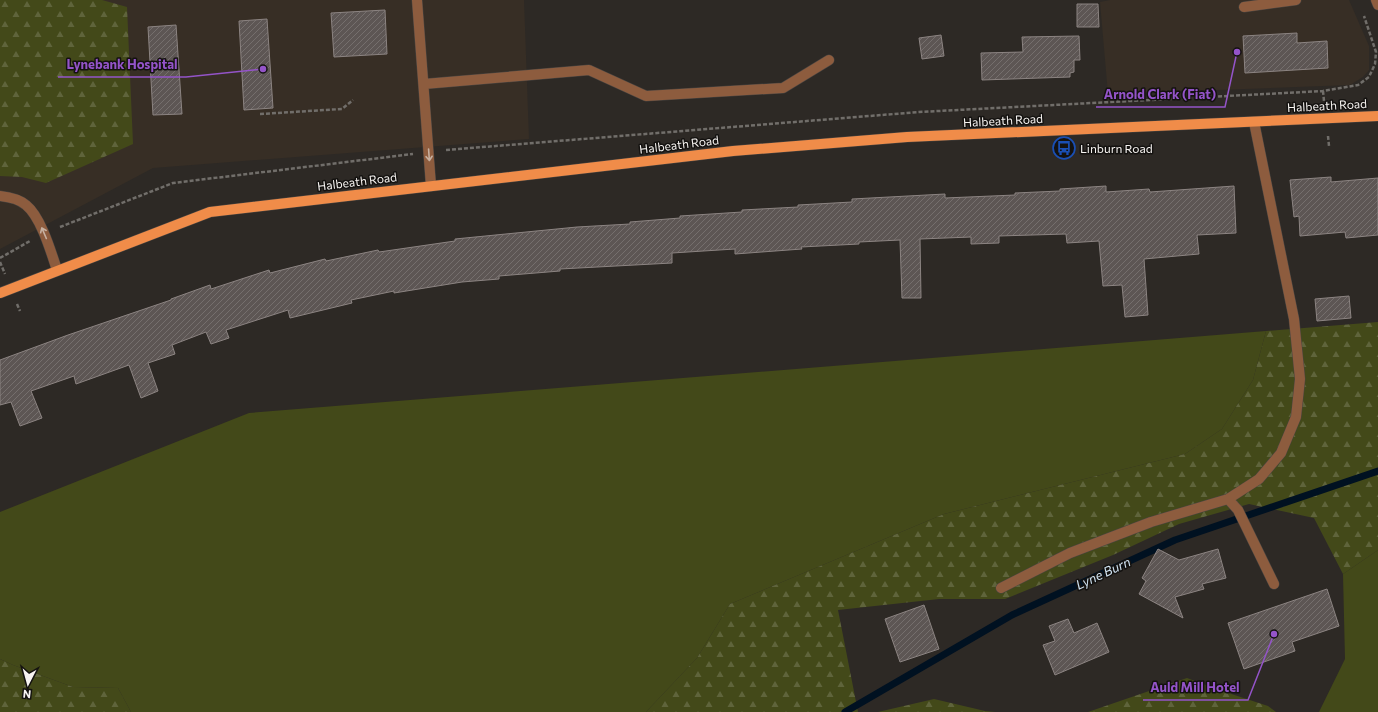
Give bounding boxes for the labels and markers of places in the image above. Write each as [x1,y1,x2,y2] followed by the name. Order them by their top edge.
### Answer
[58,52,186,77] callout: Lynebank Hospital
[1096,82,1225,107] callout: Arnold Clark (Fiat)
[1051,135,1077,161] bus stop icon: Linburn Road
[1080,141,1153,155] place label: Linburn Road
[1143,675,1248,700] callout: Auld Mill Hotel

